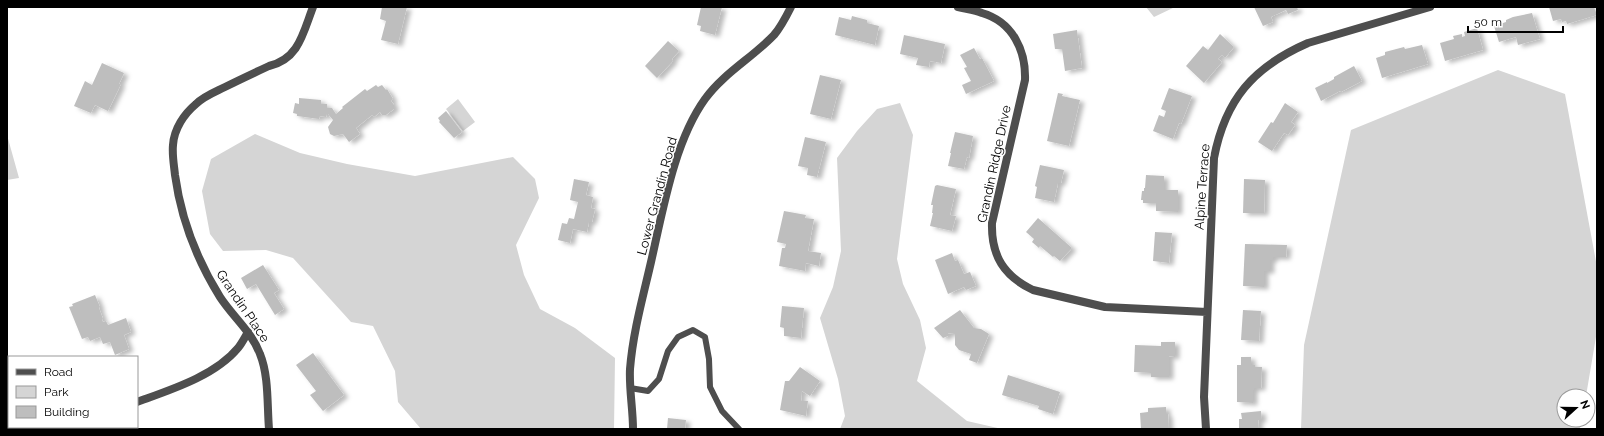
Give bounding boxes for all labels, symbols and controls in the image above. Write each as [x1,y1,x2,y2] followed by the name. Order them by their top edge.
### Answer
[1468,8,1563,34] scale bar
[1474,15,1502,29] text: 50 m
[974,104,1014,224] street label: Grandin Ridge Drive
[634,135,680,257] street label: Lower Grandin Road
[1192,143,1213,231] street label: Alpine Terrace
[213,267,273,345] street label: Grandin Place
[8,356,138,428] legend
[44,365,73,379] text: Road
[44,385,69,399] text: Park
[1556,388,1596,428] north arrow
[1577,398,1592,411] text: N
[44,405,90,419] text: Building

